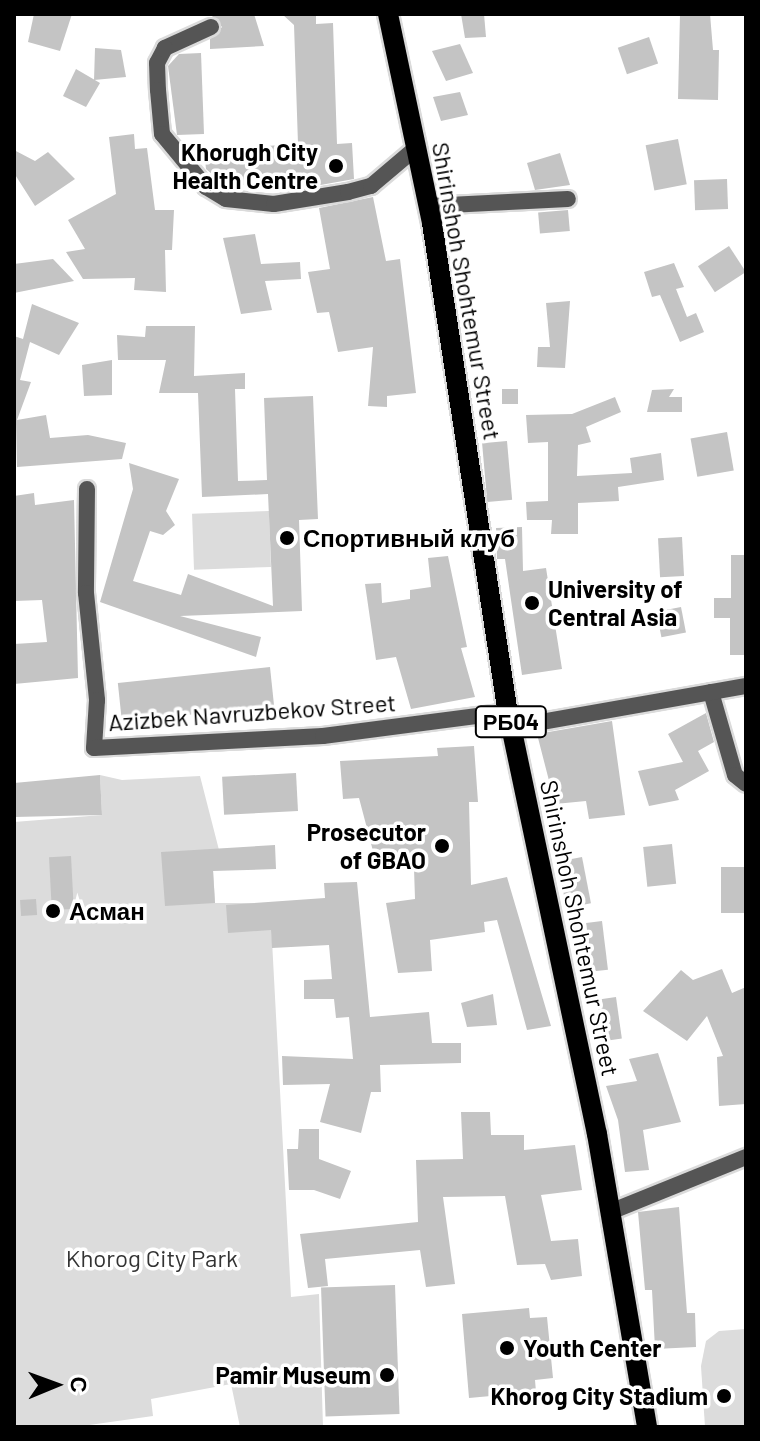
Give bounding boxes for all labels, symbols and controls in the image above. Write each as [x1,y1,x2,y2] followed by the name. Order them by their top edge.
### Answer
[172,138,318,194] place label: Khorugh City Health Centre
[427,140,507,442] street label: Shirinshoh Shohtemur Street
[325,155,347,177] marker: Khorugh City Health Centre
[303,524,515,552] place label: Спортивный клуб
[278,529,296,547] marker: Спортивный клуб
[548,575,683,631] place label: University of Central Asia
[523,594,541,612] marker: University of Central Asia
[107,688,397,736] street label: Azizbek Navruzbekov Street
[473,704,549,740] road number: РБ04
[535,777,625,1079] street label: Shirinshoh Shohtemur Street
[307,818,426,874] place label: Prosecutor of GBAO
[433,837,451,855] marker: Prosecutor of GBAO
[69,897,145,925] place label: Асман
[44,902,62,920] marker: Асман
[66,1244,238,1272] park label: Khorog City Park
[523,1334,661,1362] place label: Youth Center
[498,1339,516,1357] marker: Youth Center
[16,1345,96,1425] north arrow
[216,1361,371,1389] place label: Pamir Museum
[378,1366,396,1384] marker: Pamir Museum
[67,1376,93,1393] text: С
[491,1382,708,1410] place label: Khorog City Stadium
[715,1387,733,1405] marker: Khorog City Stadium

